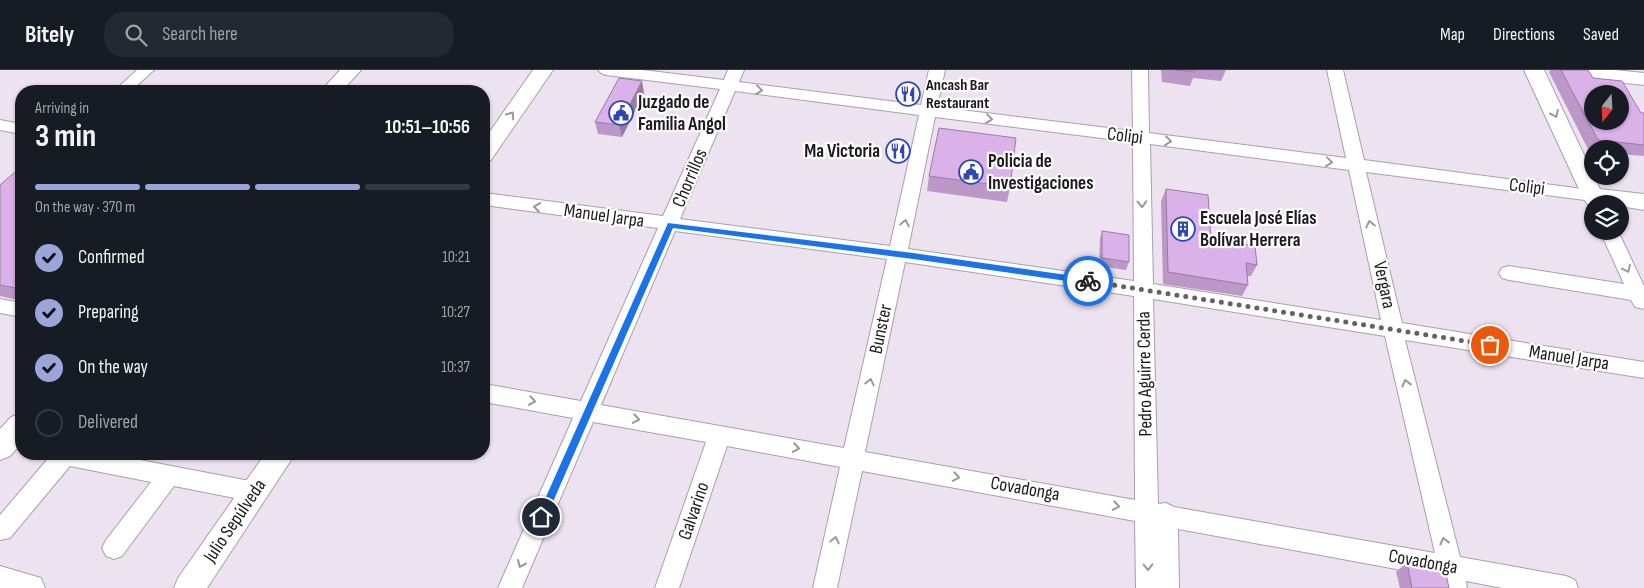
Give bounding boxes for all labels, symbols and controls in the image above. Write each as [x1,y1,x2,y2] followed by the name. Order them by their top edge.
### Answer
[104,12,454,57] search box
[25,20,74,49] text: Bitely
[122,21,150,49] icon: search
[162,23,238,46] text: Search here
[1440,24,1465,45] text: Map
[1493,24,1555,45] text: Directions
[1583,24,1619,45] text: Saved
[925,76,989,113] place label: Ancash Bar Restaurant
[895,81,921,107] restaurant icon: Ancash Bar Restaurant
[755,84,763,95] one-way arrow
[1584,85,1629,130] north arrow
[1584,85,1629,240] map controls
[637,91,726,136] place label: Juzgado de Familia Angol
[35,99,89,118] text: Arriving in
[608,100,634,126] public building icon: Juzgado de Familia Angol
[1548,109,1559,118] one-way arrow
[505,111,514,121] one-way arrow
[985,114,994,124] one-way arrow
[385,116,470,139] text: 10:51–10:56
[35,117,96,156] text: 3 min
[1106,122,1144,150] street label: Colipi
[1164,135,1172,146] one-way arrow
[885,138,911,164] restaurant icon: Ma Victoria
[804,140,880,163] place label: Ma Victoria
[1584,140,1629,185] button: locate
[667,145,713,211] street label: Chorrillos
[988,150,1094,195] place label: Policia de Investigaciones
[1325,156,1333,167] one-way arrow
[958,159,984,185] public building icon: Policia de Investigaciones
[1508,173,1546,201] street label: Colipi
[1584,195,1629,240] button: layers
[35,198,135,217] text: On the way · 370 m
[562,199,646,233] street label: Manuel Jarpa
[1137,200,1147,208] one-way arrow
[533,202,542,212] one-way arrow
[1200,207,1317,252] place label: Escuela José Elías Bolívar Herrera
[1170,216,1196,242] building icon: Escuela José Elías Bolívar Herrera
[899,218,909,227] one-way arrow
[1365,220,1376,228] one-way arrow
[35,244,63,272] icon: check
[78,246,145,269] text: Confirmed
[442,248,470,267] text: 10:21
[1063,256,1113,306] courier
[1368,259,1400,311] street label: Vergara
[1620,264,1631,273] one-way arrow
[1074,267,1102,295] icon: bike
[35,299,63,327] icon: check
[78,301,139,324] text: Preparing
[865,302,898,356] street label: Bunster
[441,303,470,322] text: 10:27
[1132,311,1158,437] street label: Pedro Aguirre Cerda
[1469,324,1511,366] pin
[1476,331,1504,359] icon: bag
[1527,340,1611,376] street label: Manuel Jarpa
[35,354,63,382] icon: check
[78,356,148,379] text: On the way
[441,358,470,377] text: 10:37
[864,377,875,386] one-way arrow
[1401,378,1412,387] one-way arrow
[527,395,536,405] one-way arrow
[78,411,138,434] text: Delivered
[631,414,640,424] one-way arrow
[791,443,800,453] one-way arrow
[951,472,960,482] one-way arrow
[989,472,1061,506] street label: Covadonga
[198,475,271,568] street label: Julio Sepúlveda
[673,479,715,543] street label: Galvarino
[520,496,562,538] pin
[1111,500,1120,510] one-way arrow
[527,503,555,531] icon: home
[830,536,840,545] one-way arrow
[1439,536,1450,545] one-way arrow
[1387,545,1459,579] street label: Covadonga
[516,559,527,568] one-way arrow
[1143,564,1153,571] one-way arrow

